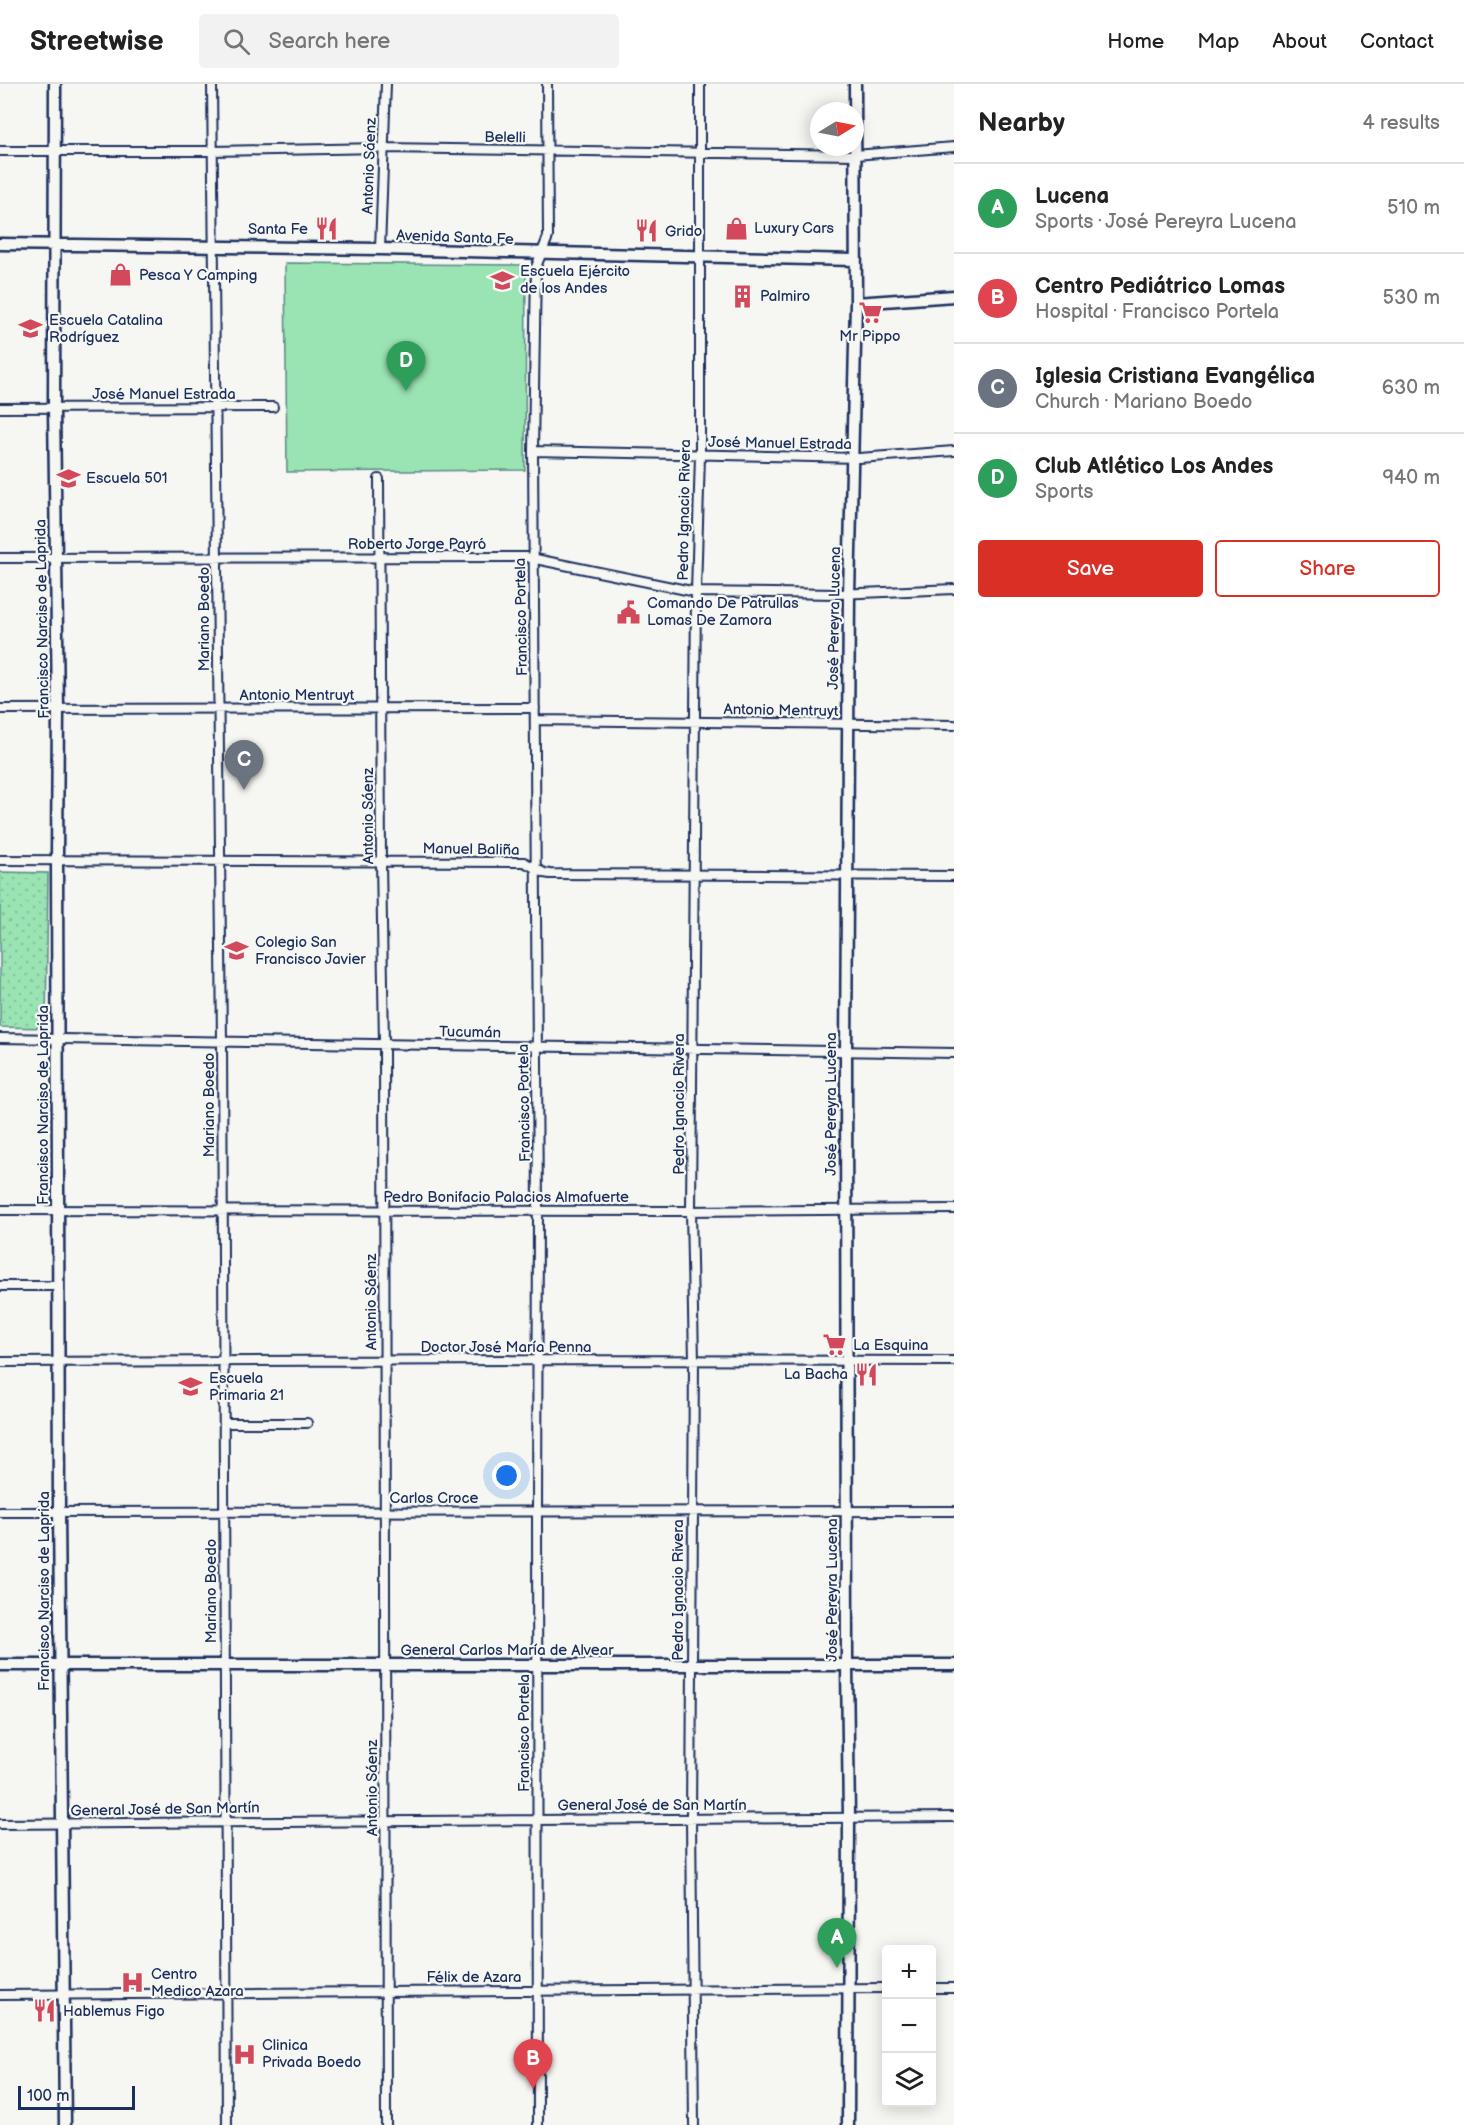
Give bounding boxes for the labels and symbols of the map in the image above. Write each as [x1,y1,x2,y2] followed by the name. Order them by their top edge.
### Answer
[810,102,864,156] north arrow
[358,117,381,215] street label: Antonio Sáenz
[484,128,526,147] street label: Belelli
[723,215,749,241] shop icon: Luxury Cars
[313,216,339,242] restaurant icon: Santa Fe
[634,218,660,244] restaurant icon: Grido
[754,219,835,238] place label: Luxury Cars
[248,220,308,239] place label: Santa Fe
[665,222,702,241] place label: Grido
[396,226,514,249] street label: Avenida Santa Fe
[108,262,134,288] shop icon: Pesca Y Camping
[520,262,630,298] place label: Escuela Ejército de los Andes
[139,266,257,285] place label: Pesca Y Camping
[489,267,515,293] school or university icon: Escuela Ejército de los Andes
[729,283,755,309] building icon: Palmiro
[760,287,810,306] place label: Palmiro
[857,299,883,325] supermarket icon: Mr Pippo
[49,311,163,347] place label: Escuela Catalina Rodríguez
[18,316,44,342] school or university icon: Escuela Catalina Rodríguez
[839,327,901,346] place label: Mr Pippo
[386,342,426,391] pin: D
[92,385,236,404] street label: José Manuel Estrada
[708,433,852,454] street label: José Manuel Estrada
[674,439,695,581] street label: Pedro Ignacio Rivera
[55,465,81,491] school or university icon: Escuela 501
[86,469,168,488] place label: Escuela 501
[31,519,54,719] street label: Francisco Narciso de Laprida
[348,535,486,554] street label: Roberto Jorge Payró
[824,546,845,690] street label: José Pereyra Lucena
[511,558,532,676] street label: Francisco Portela
[195,567,214,671] street label: Mariano Boedo
[647,594,799,630] place label: Comando De Patrullas Lomas De Zamora
[616,599,642,625] public building icon: Comando De Patrullas Lomas De Zamora
[240,686,355,705] street label: Antonio Mentruyt
[723,700,839,721] street label: Antonio Mentruyt
[224,740,264,790] pin: C
[359,767,378,864] street label: Antonio Sáenz
[422,839,520,860] street label: Manuel Baliña
[255,933,366,969] place label: Colegio San Francisco Javier
[224,938,250,964] school or university icon: Colegio San Francisco Javier
[34,1005,53,1205] street label: Francisco Narciso de Laprida
[439,1022,501,1043] street label: Tucumán
[822,1032,841,1176] street label: José Pereyra Lucena
[670,1033,689,1175] street label: Pedro Ignacio Rivera
[514,1044,535,1162] street label: Francisco Portela
[200,1053,219,1157] street label: Mariano Boedo
[383,1188,629,1207] street label: Pedro Bonifacio Palacios Almafuerte
[362,1253,381,1350] street label: Antonio Sáenz
[822,1332,848,1358] supermarket icon: La Esquina
[853,1336,929,1355] place label: La Esquina
[420,1338,592,1357] street label: Doctor José María Penna
[853,1361,879,1387] restaurant icon: La Bacha
[784,1365,848,1384] place label: La Bacha
[209,1369,284,1405] place label: Escuela Primaria 21
[178,1374,204,1400] school or university icon: Escuela Primaria 21
[492,1461,521,1490] your location
[390,1489,479,1508] street label: Carlos Croce
[35,1491,54,1691] street label: Francisco Narciso de Laprida
[823,1518,842,1662] street label: José Pereyra Lucena
[669,1519,688,1661] street label: Pedro Ignacio Rivera
[202,1539,221,1643] street label: Mariano Boedo
[400,1641,614,1660] street label: General Carlos María de Alvear
[515,1674,534,1792] street label: Francisco Portela
[363,1739,382,1836] street label: Antonio Sáenz
[557,1796,747,1815] street label: General José de San Martín
[70,1798,260,1821] street label: General José de San Martín
[818,1918,856,1968] pin: A
[151,1965,244,2001] place label: Centro Medico Azara
[426,1968,522,1987] street label: Félix de Azara
[120,1970,146,1996] hospital icon: Centro Medico Azara
[32,1998,58,2024] restaurant icon: Hablemus Figo
[63,2002,165,2021] place label: Hablemus Figo
[262,2036,361,2072] place label: Clinica Privada Boedo
[514,2040,552,2089] pin: B
[231,2041,257,2067] hospital icon: Clinica Privada Boedo
[18,2083,135,2110] scale bar

